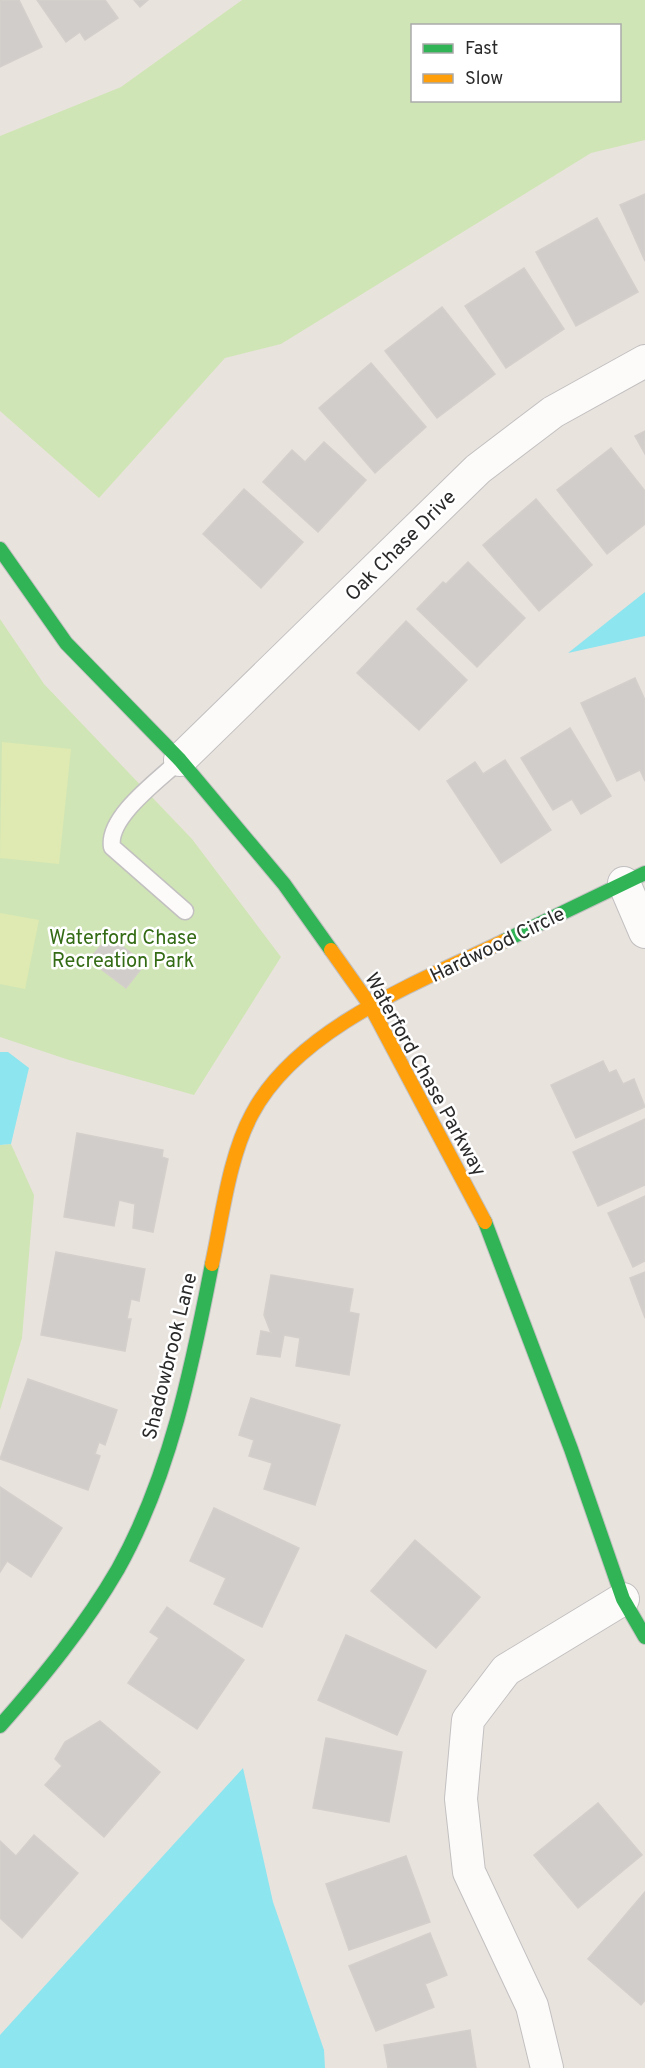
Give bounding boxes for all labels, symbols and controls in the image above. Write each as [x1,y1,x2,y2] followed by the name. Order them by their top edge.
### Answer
[411,24,621,102] legend
[465,38,498,61] text: Fast
[465,68,503,91] text: Slow
[340,485,463,608] street label: Oak Chase Drive
[426,902,570,990] street label: Hardwood Circle
[49,926,197,975] park label: Waterford Chase Recreation Park
[357,969,491,1181] street label: Waterford Chase Parkway
[138,1270,204,1443] street label: Shadowbrook Lane

